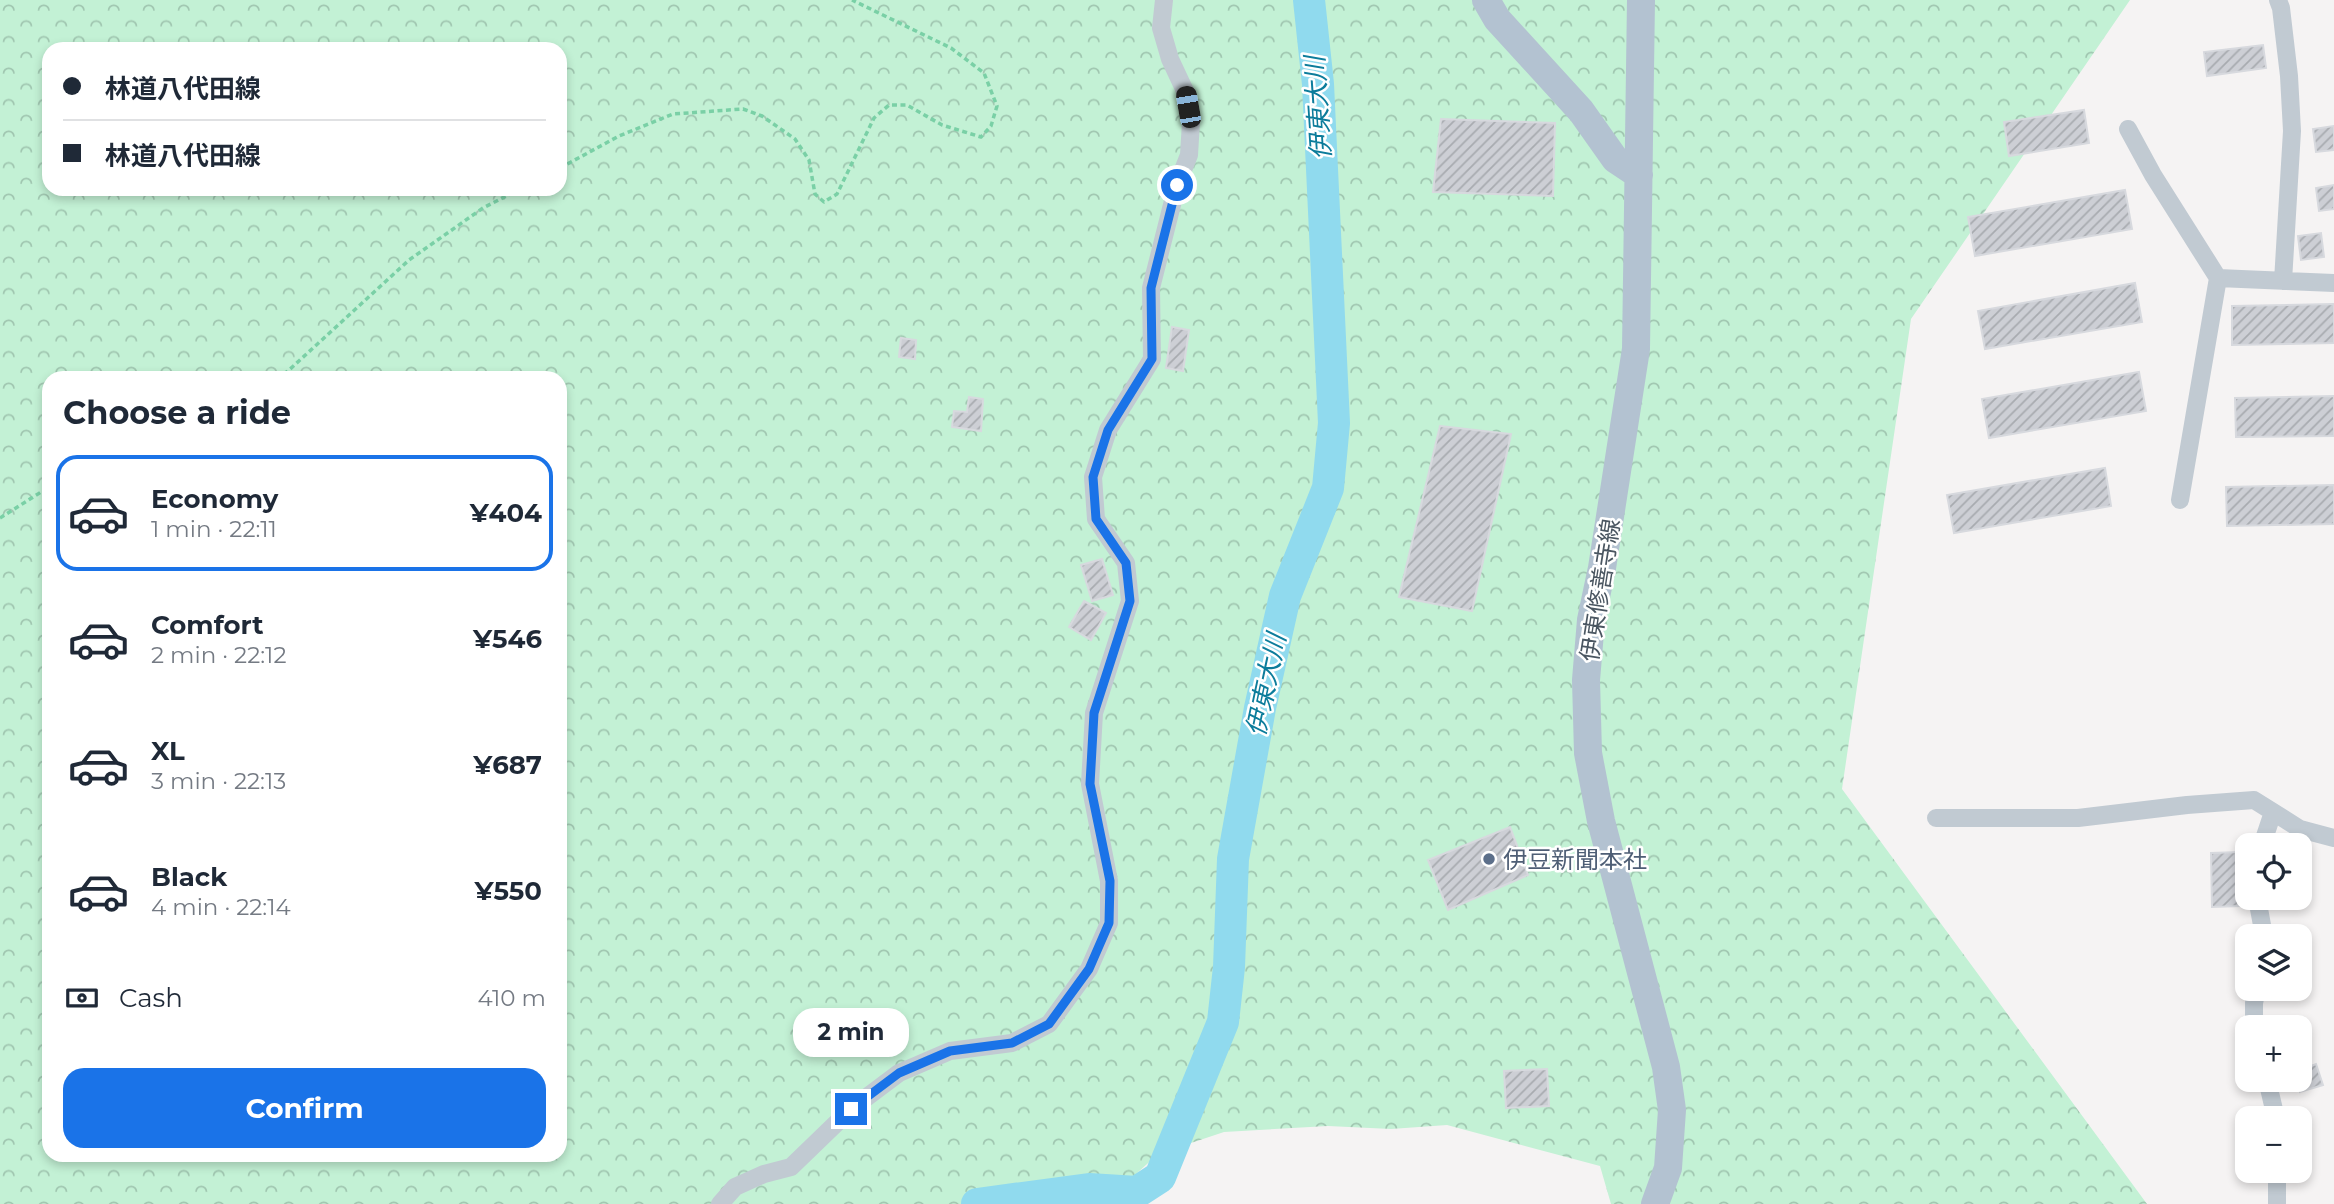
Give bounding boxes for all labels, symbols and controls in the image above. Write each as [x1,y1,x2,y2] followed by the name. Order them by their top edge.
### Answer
[1298,52,1338,161] water label: 伊東大川
[105,73,261,105] text: 林道八代田線
[1175,84,1202,130] car
[105,140,261,172] text: 林道八代田線
[1161,169,1193,201] route start
[63,393,291,432] text: Choose a ride
[67,482,130,545] icon: car
[151,483,278,515] text: Economy
[470,497,542,529] text: ¥404
[151,515,277,543] text: 1 min · 22:11
[1574,517,1626,663] street label: 伊東修善寺線
[67,608,130,671] icon: car
[151,609,263,641] text: Comfort
[473,623,542,655] text: ¥546
[1240,628,1293,739] water label: 伊東大川
[151,641,286,669] text: 2 min · 22:12
[67,734,130,797] icon: car
[151,735,185,767] text: XL
[473,749,542,781] text: ¥687
[151,767,286,795] text: 3 min · 22:13
[2235,833,2312,1183] map controls
[2235,833,2312,910] button: locate
[1503,845,1647,874] place label: 伊豆新聞本社
[1481,851,1497,867] marker: 伊豆新聞本社
[67,860,130,923] icon: car
[151,861,227,893] text: Black
[474,875,542,907] text: ¥550
[151,893,291,921] text: 4 min · 22:14
[2235,924,2312,1001] button: layers
[63,979,101,1017] icon: cash
[119,982,183,1014] text: Cash
[477,984,546,1012] text: 410 m
[793,1007,909,1056] callout: 2 min
[2235,1015,2312,1092] button: +
[817,1018,885,1046] text: 2 min
[63,1068,546,1148] button: Confirm
[835,1093,867,1125] route end
[2235,1106,2312,1183] button: −

